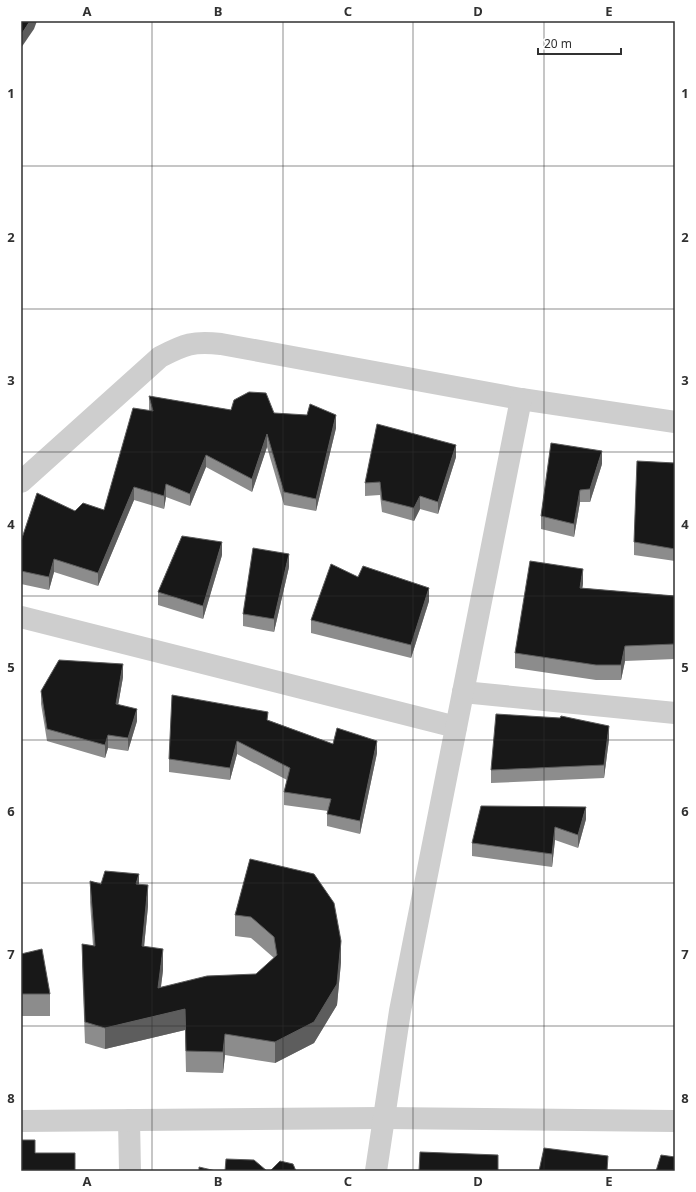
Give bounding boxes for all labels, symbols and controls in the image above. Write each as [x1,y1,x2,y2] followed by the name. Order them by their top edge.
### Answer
[83,2,92,20] text: A
[214,2,222,20] text: B
[344,2,352,20] text: C
[473,2,483,20] text: D
[605,2,613,20] text: E
[538,30,621,56] scale bar
[544,35,572,52] text: 20 m
[7,84,15,102] text: 1
[681,84,689,102] text: 1
[7,228,15,246] text: 2
[681,228,689,246] text: 2
[7,371,15,389] text: 3
[681,371,689,389] text: 3
[7,515,15,533] text: 4
[681,515,689,533] text: 4
[7,658,15,676] text: 5
[681,658,689,676] text: 5
[7,802,15,820] text: 6
[681,802,689,820] text: 6
[7,945,15,963] text: 7
[681,945,689,963] text: 7
[7,1089,15,1107] text: 8
[681,1089,689,1107] text: 8
[83,1172,92,1190] text: A
[214,1172,222,1190] text: B
[344,1172,352,1190] text: C
[473,1172,483,1190] text: D
[605,1172,613,1190] text: E

